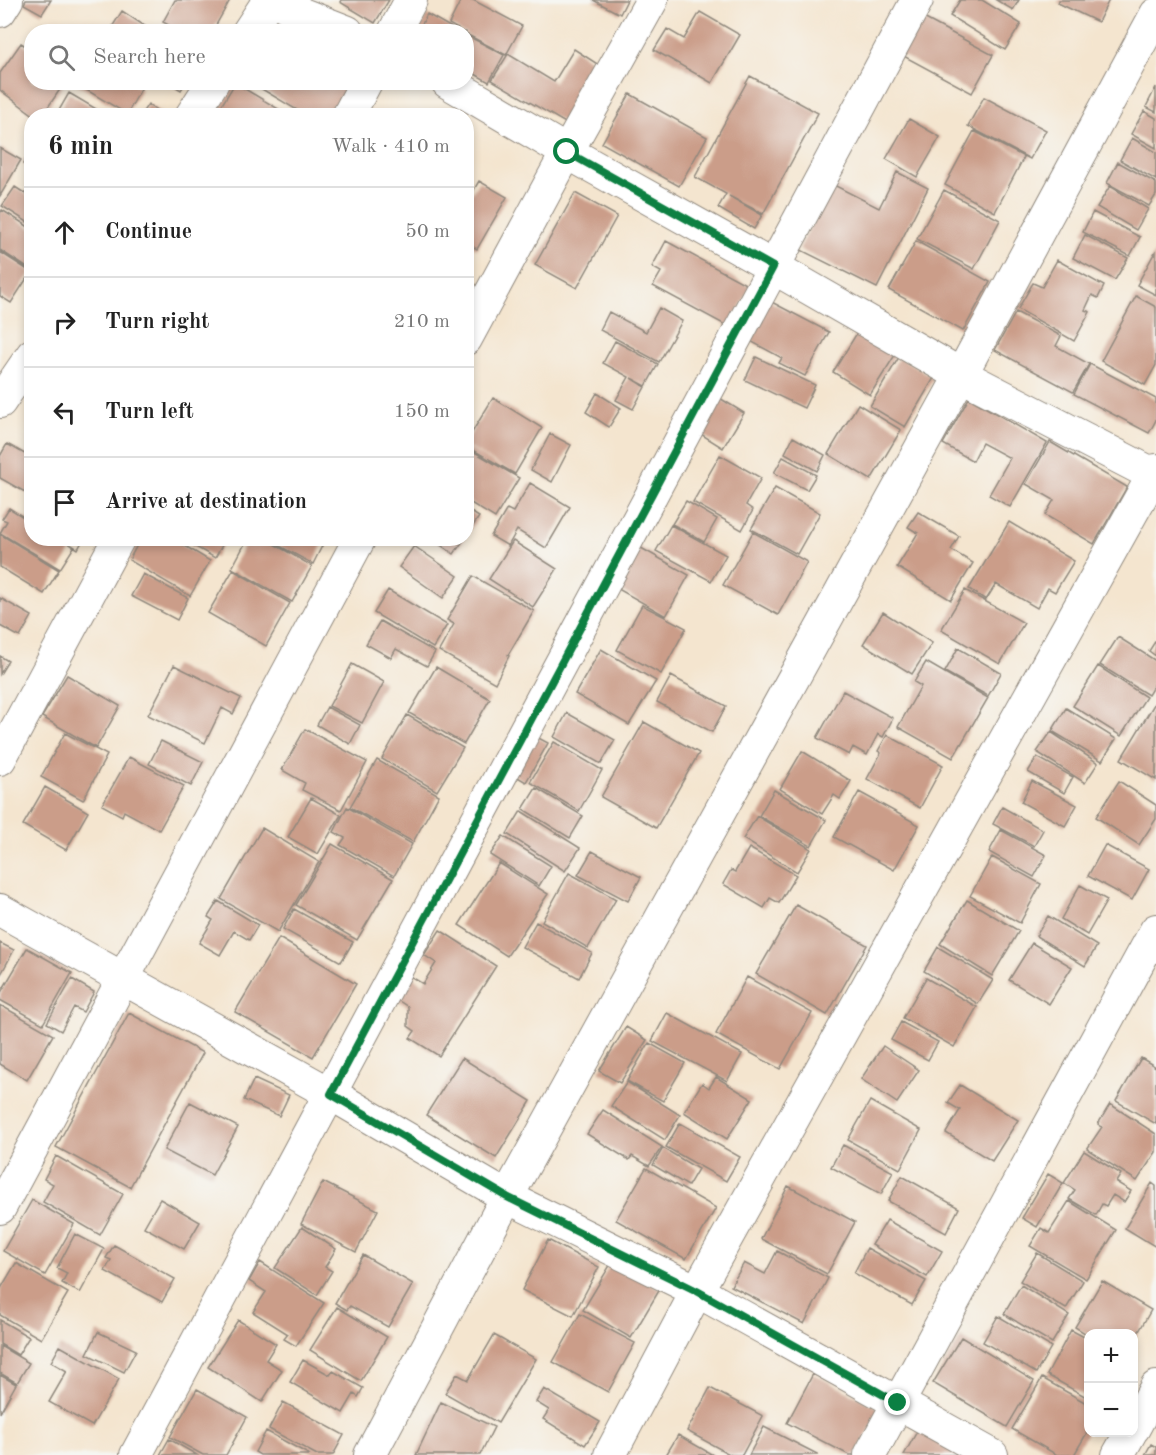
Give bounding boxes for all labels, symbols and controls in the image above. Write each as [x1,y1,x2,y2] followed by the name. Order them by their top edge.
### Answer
[24,24,474,90] search box
[45,41,78,74] icon: search
[93,46,206,68] text: Search here
[48,134,113,160] text: 6 min
[331,137,450,157] text: Walk · 410 m
[553,138,579,164] route start
[48,216,81,249] icon: ahead
[105,221,192,243] text: Continue
[405,222,450,242] text: 50 m
[48,306,81,339] icon: right
[105,311,209,333] text: Turn right
[394,312,450,332] text: 210 m
[48,396,81,429] icon: left
[105,401,194,423] text: Turn left
[394,402,450,422] text: 150 m
[48,486,81,519] icon: arrive
[105,491,307,513] text: Arrive at destination
[1084,1329,1138,1437] map controls
[1084,1329,1138,1383] button: +
[1084,1383,1138,1437] button: −
[884,1389,910,1415] route end

